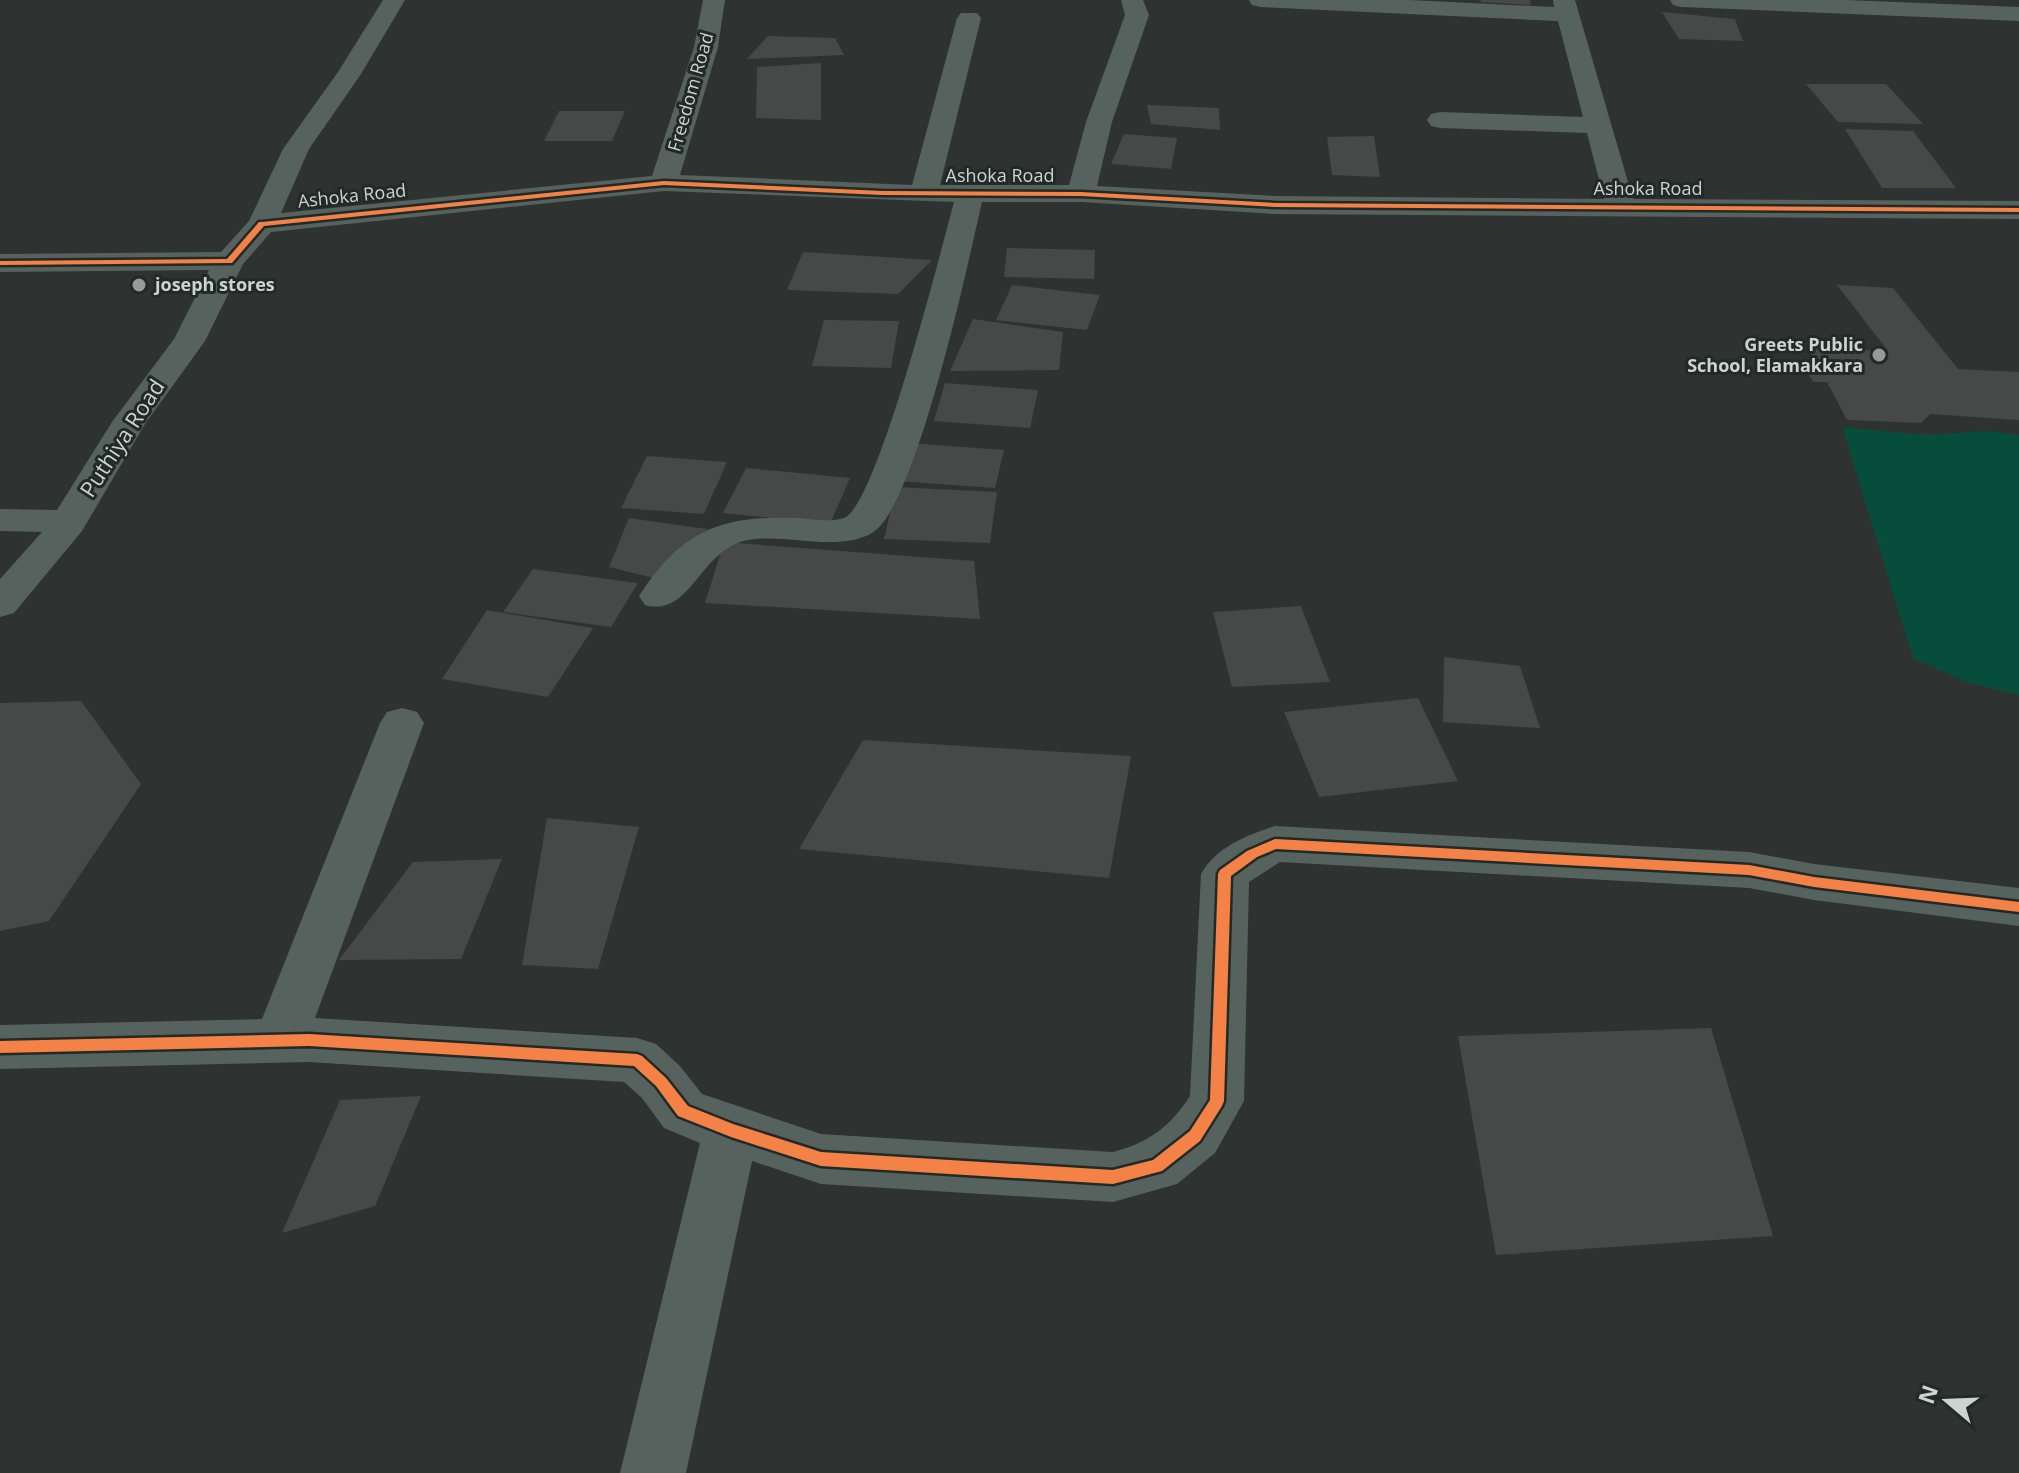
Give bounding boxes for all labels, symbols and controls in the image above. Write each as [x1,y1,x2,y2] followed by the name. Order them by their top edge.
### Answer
[662,29,719,154] street label: Freedom Road
[946,163,1054,187] street label: Ashoka Road
[1594,176,1702,200] street label: Ashoka Road
[296,177,407,213] street label: Ashoka Road
[153,272,275,296] place label: joseph stores
[130,276,148,294] marker: joseph stores
[1687,332,1863,377] place label: Greets Public School, Elamakkara
[1870,346,1888,364] marker: Greets Public School, Elamakkara
[72,373,171,502] street label: Puthiya Road
[1907,1361,1987,1441] north arrow
[1910,1381,1944,1408] text: N

